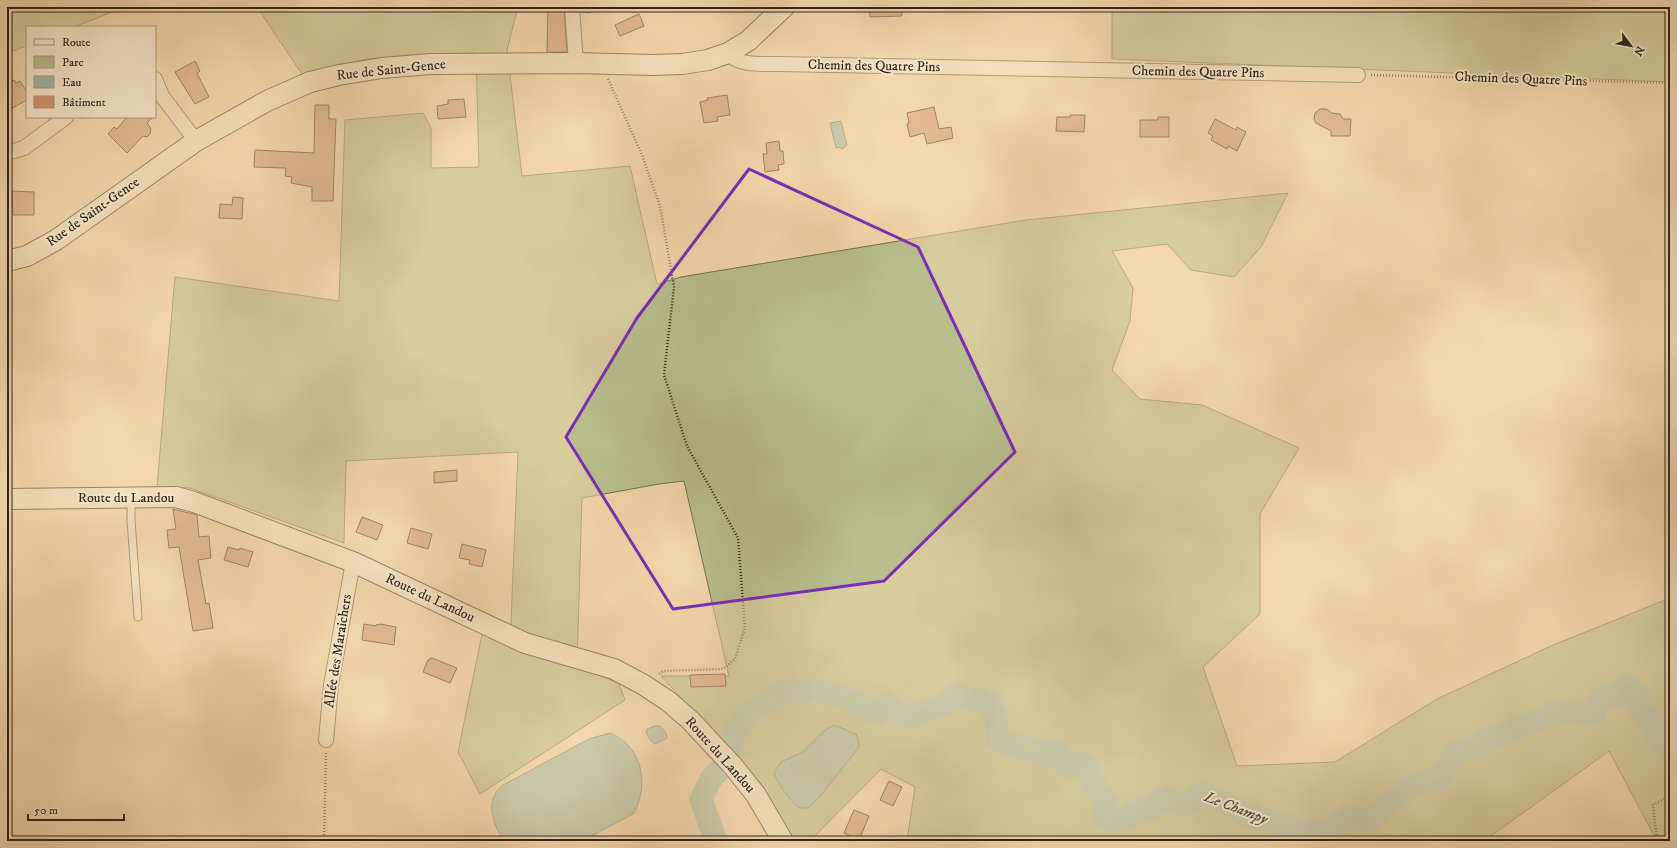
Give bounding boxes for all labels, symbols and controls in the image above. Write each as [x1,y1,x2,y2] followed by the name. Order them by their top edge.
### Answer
[26,26,156,118] legend
[1611,26,1651,66] north arrow
[62,35,90,50] text: Route
[1630,43,1647,58] text: N
[62,55,84,70] text: Parc
[336,55,447,85] street label: Rue de Saint-Gence
[808,56,941,76] street label: Chemin des Quatre Pins
[1132,62,1265,82] street label: Chemin des Quatre Pins
[1454,68,1588,90] street label: Chemin des Quatre Pins
[62,75,82,90] text: Eau
[62,95,106,110] text: Bâtiment
[43,173,143,251] street label: Rue de Saint-Gence
[78,489,175,507] street label: Route du Landou
[382,569,478,627] street label: Route du Landou
[320,593,356,709] street label: Allée des Maraichers
[681,713,759,797] street label: Route du Landou
[1201,787,1271,829] water label: Le Champy
[28,796,124,822] scale bar
[34,803,58,818] text: 50 m

